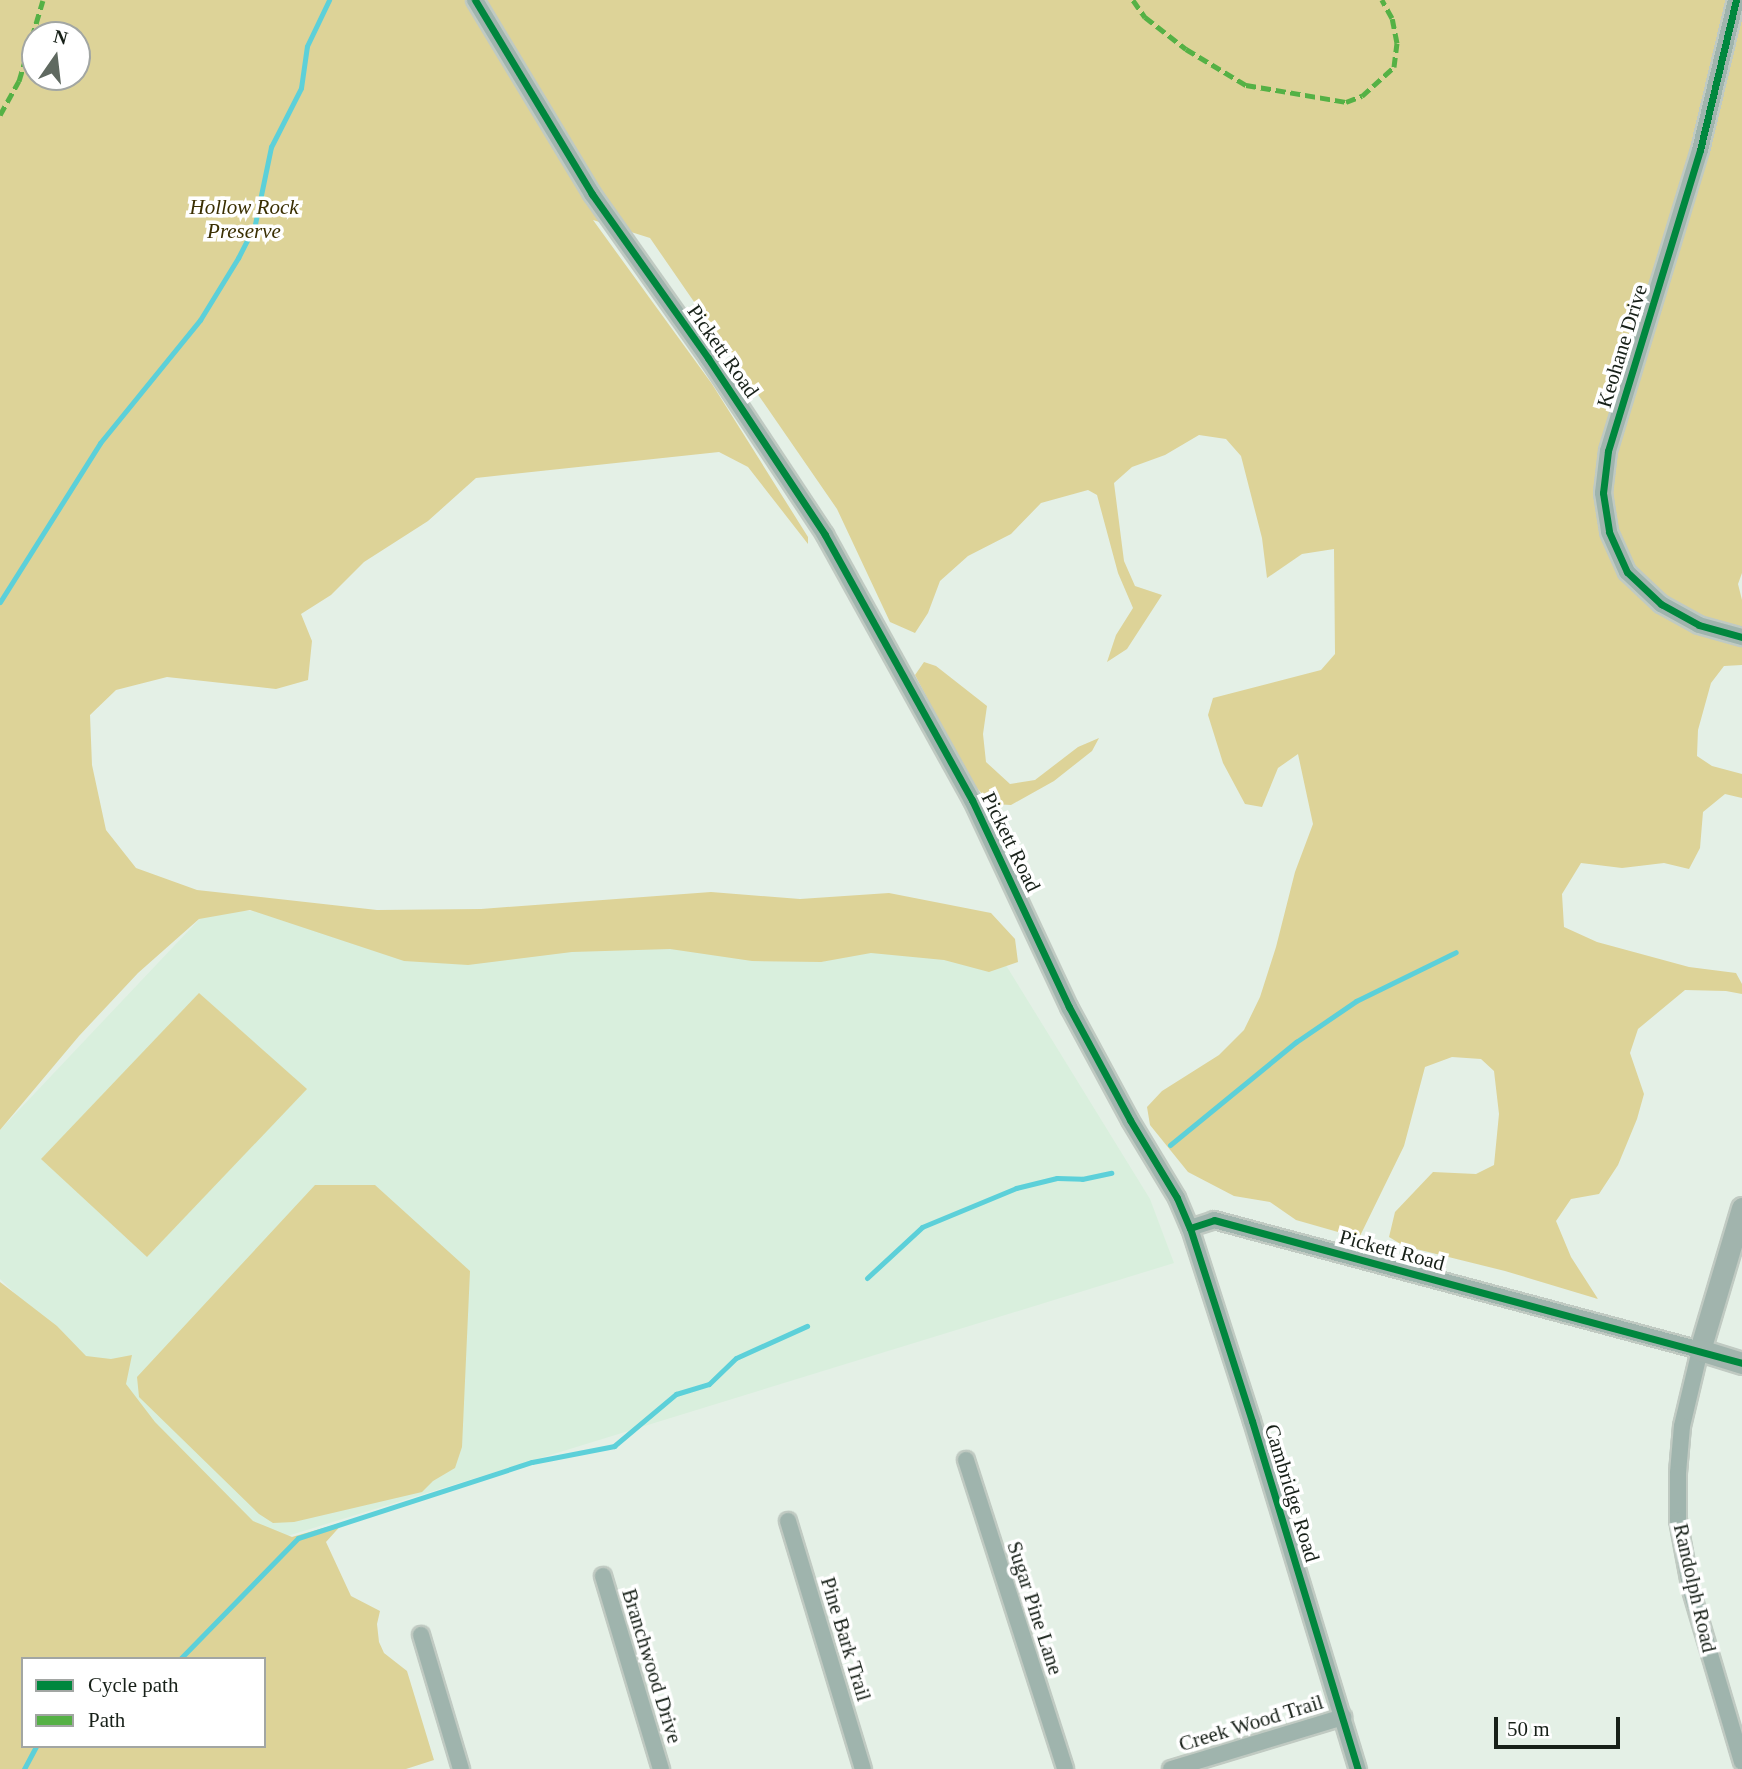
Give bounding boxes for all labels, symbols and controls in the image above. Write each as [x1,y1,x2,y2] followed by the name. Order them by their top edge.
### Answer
[21,21,91,91] north arrow
[52,25,70,49] text: N
[189,194,299,244] park label: Hollow Rock Preserve
[1591,281,1653,411] street label: Keohane Drive
[682,300,764,402] street label: Pickett Road
[976,788,1046,896] street label: Pickett Road
[1337,1224,1447,1276] street label: Pickett Road
[1259,1421,1325,1565] street label: Cambridge Road
[1668,1521,1722,1655] street label: Randolph Road
[1002,1538,1068,1678] street label: Sugar Pine Lane
[815,1574,877,1704] street label: Pine Bark Trail
[617,1586,687,1746] street label: Branchwood Drive
[21,1657,266,1748] legend
[88,1673,178,1697] text: Cycle path
[1175,1689,1327,1757] street label: Creek Wood Trail
[1497,1702,1623,1746] scale bar
[88,1708,125,1732] text: Path
[1507,1717,1550,1741] text: 50 m

